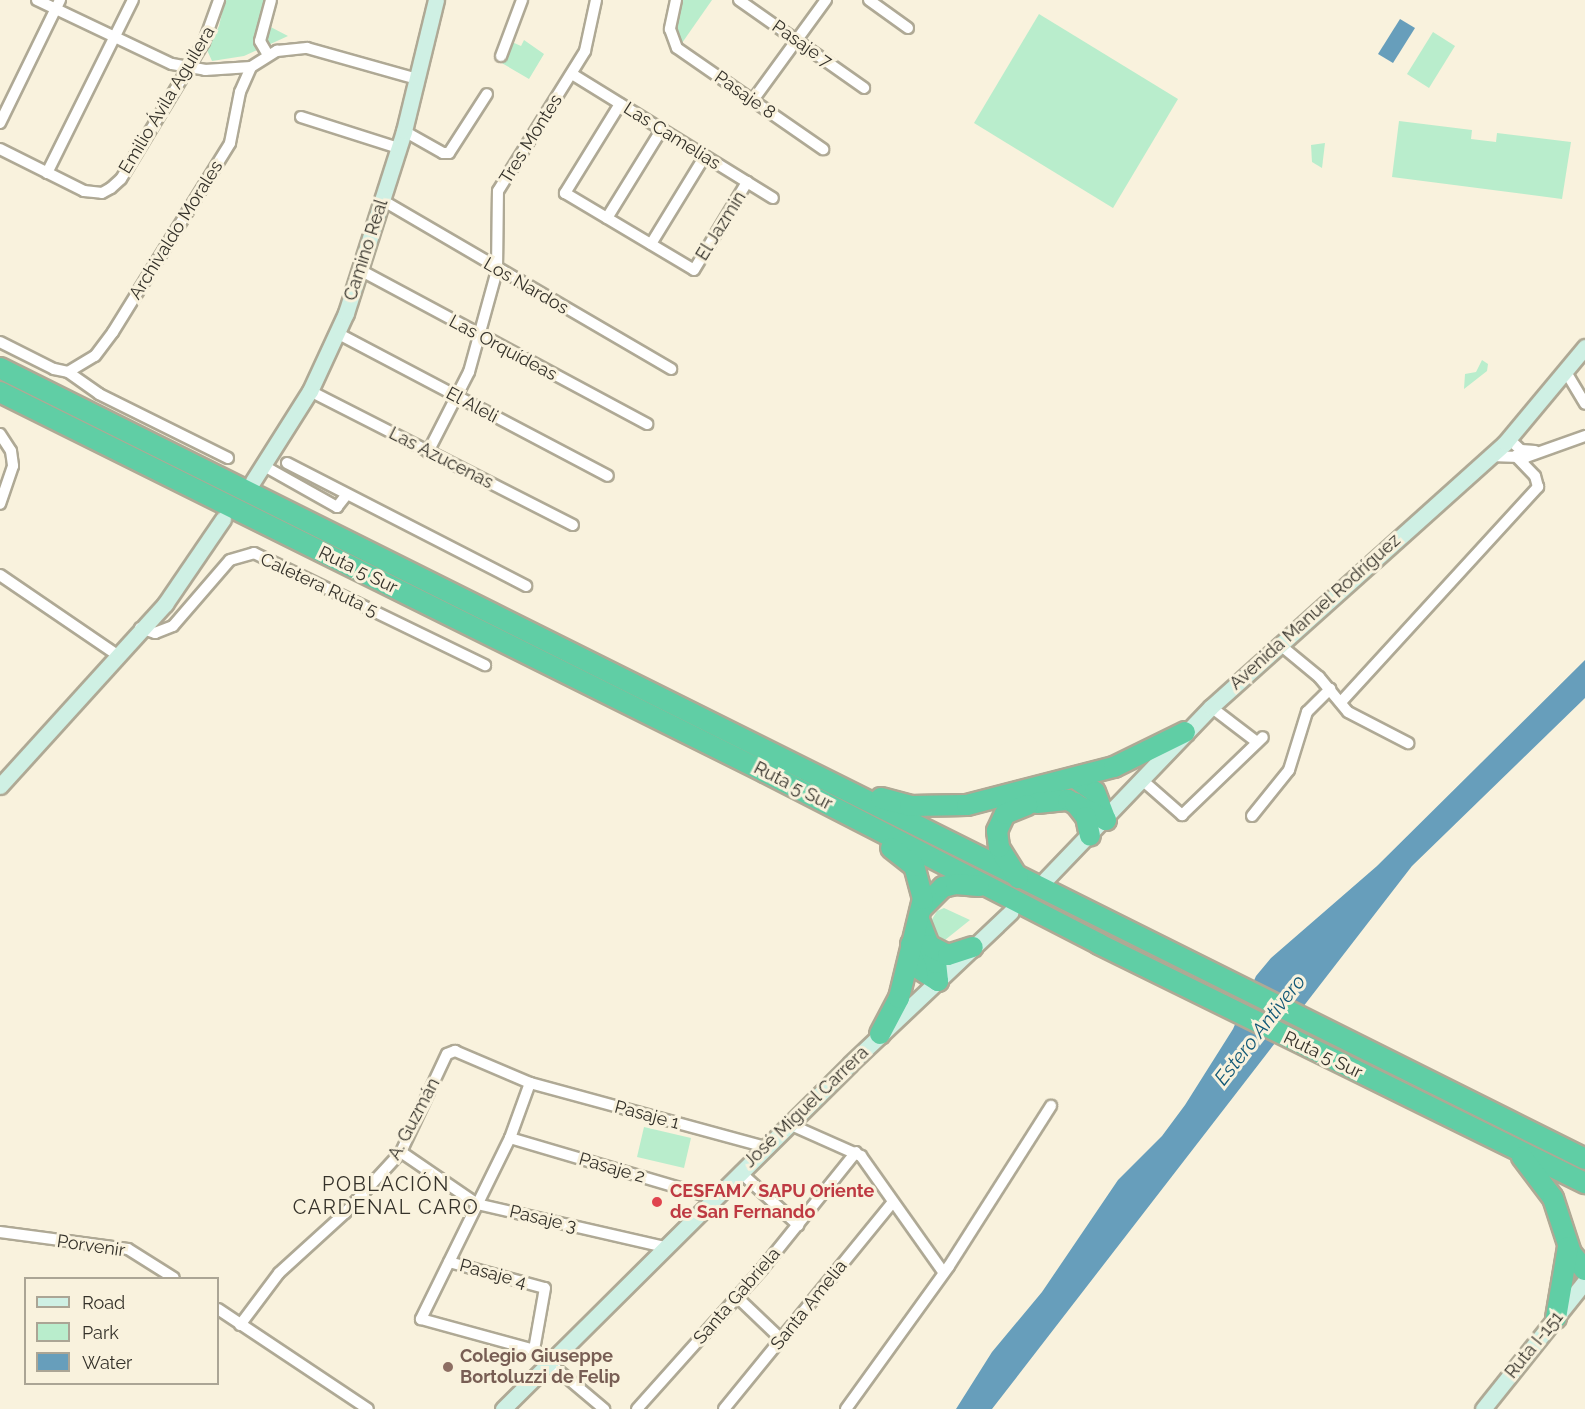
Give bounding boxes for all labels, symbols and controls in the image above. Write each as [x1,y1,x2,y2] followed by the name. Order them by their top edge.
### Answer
[768,16,836,72] street label: Pasaje 7
[114,22,220,178] street label: Emilio Ávila Aguilera
[710,66,780,124] street label: Pasaje 8
[495,90,567,188] street label: Tres Montes
[620,98,724,174] street label: Las Camelias
[125,157,227,303] street label: Archivaldo Morales
[691,187,751,265] street label: El Jazmin
[339,197,393,303] street label: Camino Real
[480,253,572,319] street label: Los Nardos
[445,311,561,385] street label: Las Orquídeas
[442,382,502,428] street label: El Aleli
[385,422,497,494] street label: Las Azucenas
[1225,529,1405,695] street label: Avenida Manuel Rodríguez
[315,542,401,598] street label: Ruta 5 Sur
[257,548,381,622] street label: Caletera Ruta 5
[750,757,836,815] street label: Ruta 5 Sur
[1209,970,1311,1090] water label: Estero Antivero
[1280,1027,1366,1083] street label: Ruta 5 Sur
[739,1042,873,1172] street label: José Miguel Carrera
[383,1074,445,1164] street label: A. Guzmán
[612,1096,682,1134] street label: Pasaje 1
[576,1148,648,1188] street label: Pasaje 2
[293,1173,479,1220] district label: POBLACIÓN CARDENAL CARO
[670,1181,874,1224] place label: CESFAM/ SAPU Oriente de San Fernando
[648,1193,666,1211] marker: CESFAM/ SAPU Oriente de San Fernando
[507,1201,579,1237] street label: Pasaje 3
[56,1231,126,1261] street label: Porvenir
[689,1243,785,1349] street label: Santa Gabriela
[457,1255,529,1293] street label: Pasaje 4
[766,1256,852,1354] street label: Santa Amelia
[24,1277,219,1385] legend
[82,1292,125,1313] text: Road
[1500,1307,1568,1383] street label: Ruta I-151
[82,1322,119,1343] text: Park
[460,1346,620,1388] place label: Colegio Giuseppe Bortoluzzi de Felip
[82,1352,132,1373] text: Water
[441,1360,455,1374] marker: Colegio Giuseppe Bortoluzzi de Felip

